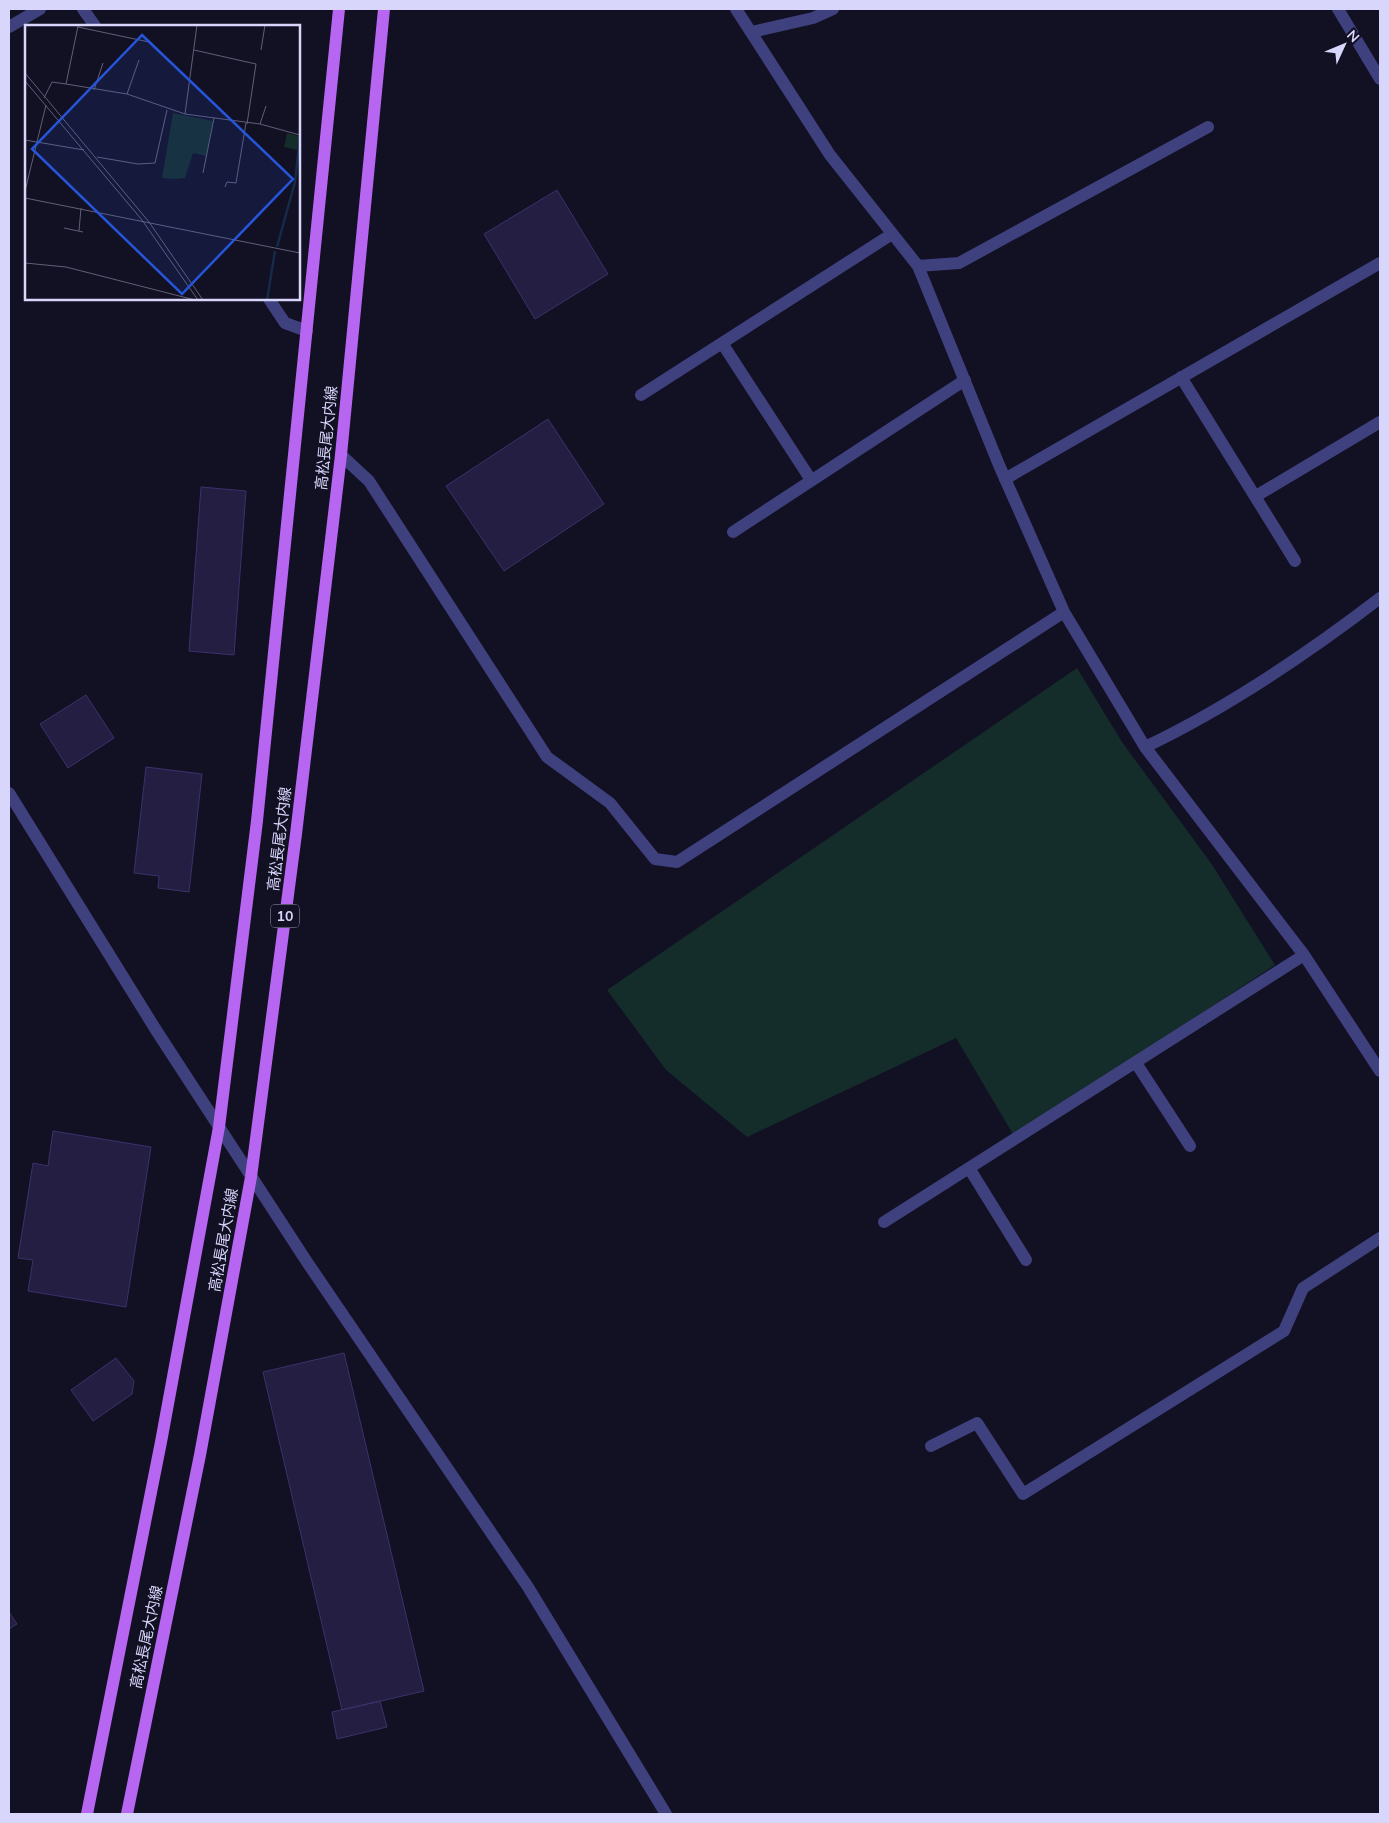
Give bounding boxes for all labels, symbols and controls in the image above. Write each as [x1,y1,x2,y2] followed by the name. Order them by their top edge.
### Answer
[1319,20,1369,70] north arrow
[25,25,300,300] inset map
[1343,26,1363,46] text: N
[311,385,341,491] street label: 高松長尾大内線
[263,786,295,892] street label: 高松長尾大内線
[271,904,299,928] road number: 10
[205,1187,241,1293] street label: 高松長尾大内線
[126,1584,166,1690] street label: 高松長尾大内線

